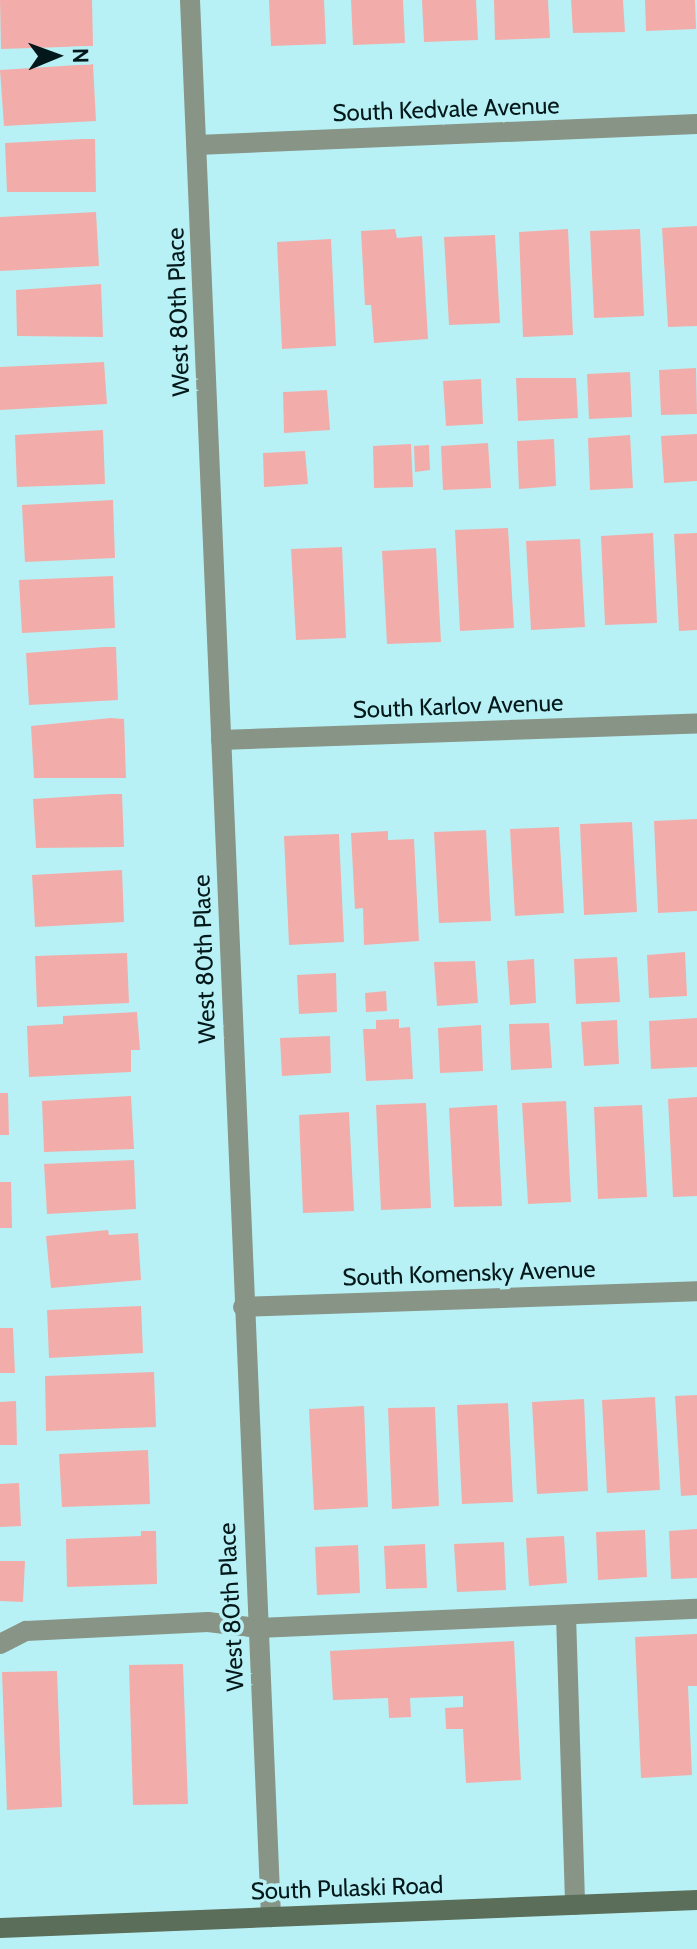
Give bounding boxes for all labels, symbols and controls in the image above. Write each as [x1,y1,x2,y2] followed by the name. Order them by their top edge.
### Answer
[16,16,96,96] north arrow
[67,48,94,64] text: N
[332,91,560,127] street label: South Kedvale Avenue
[161,227,195,397] street label: West 80th Place
[352,688,564,724] street label: South Karlov Avenue
[187,874,221,1044] street label: West 80th Place
[342,1254,596,1292] street label: South Komensky Avenue
[212,1522,250,1692] street label: West 80th Place
[250,1870,444,1906] street label: South Pulaski Road

